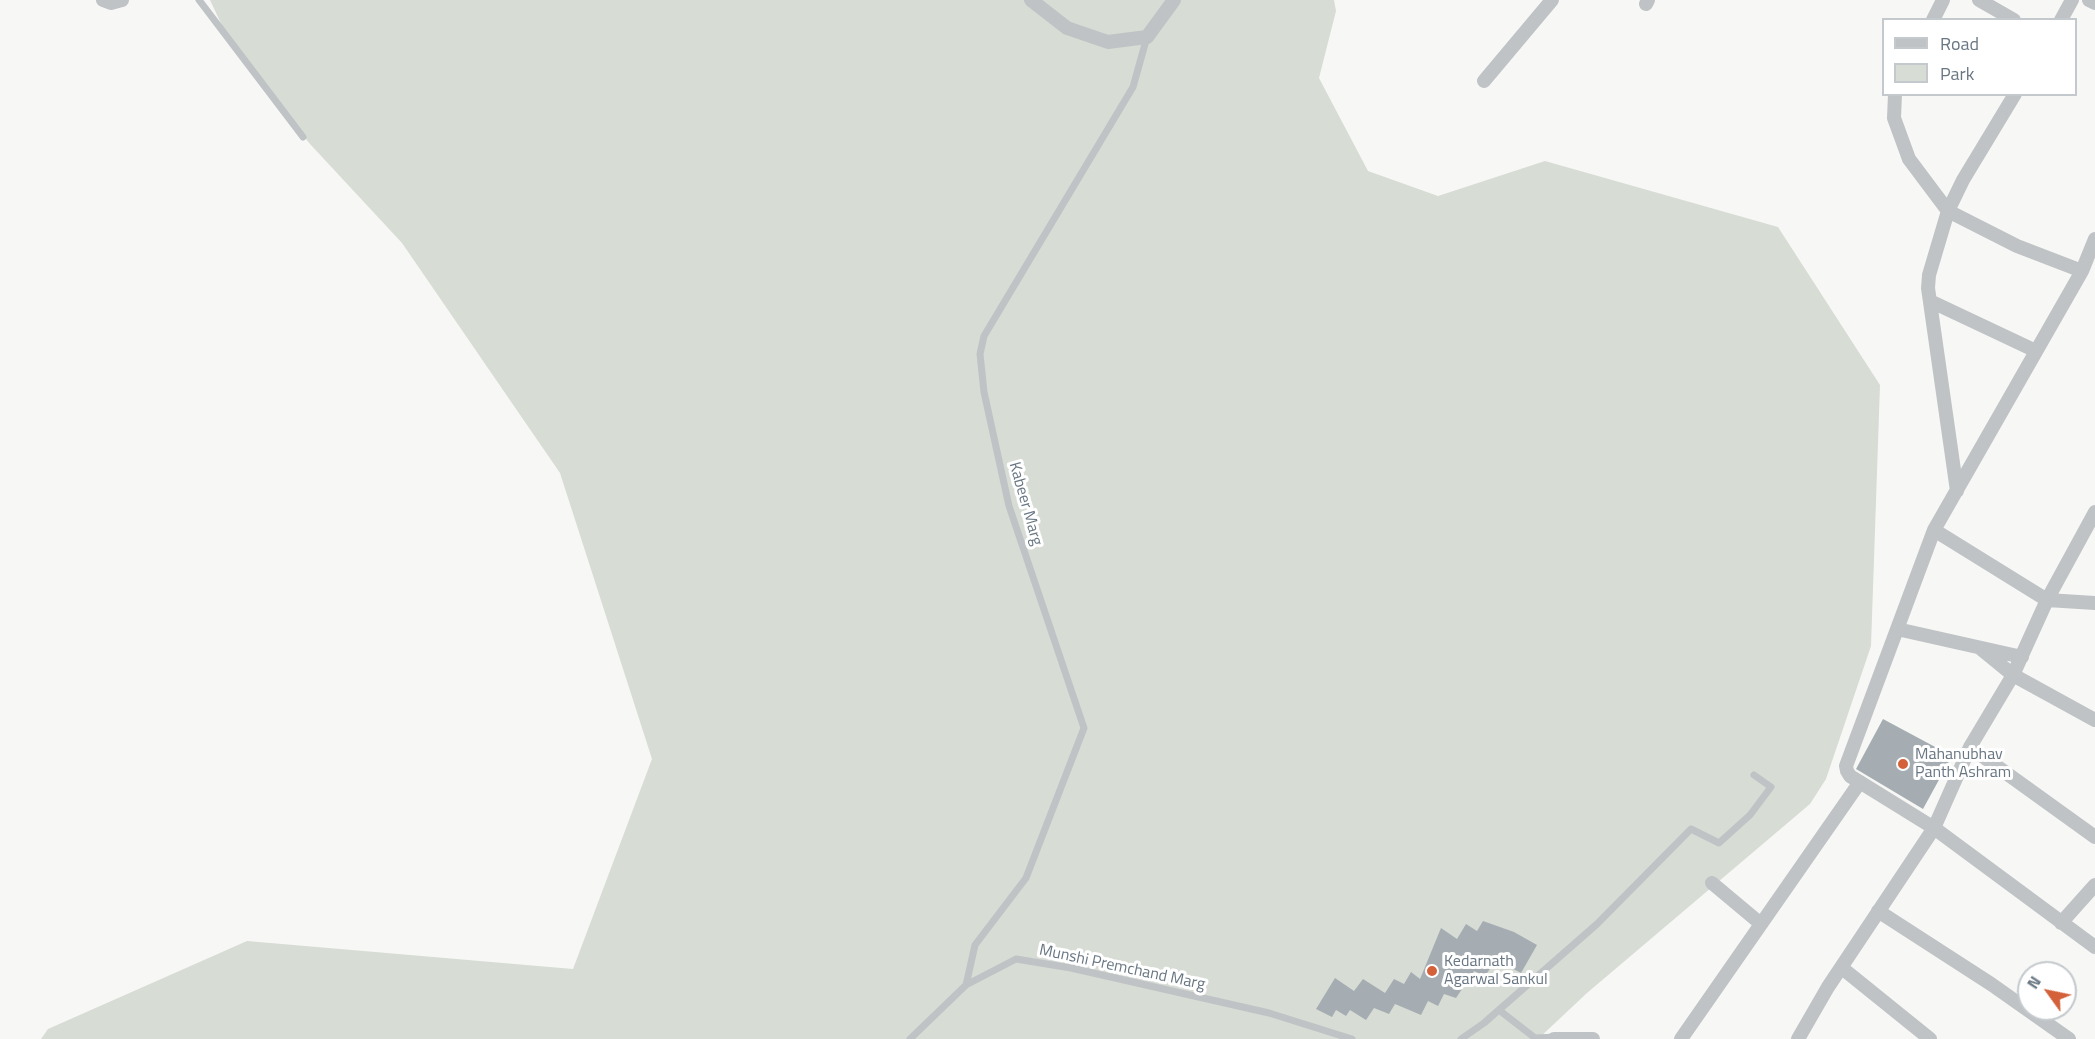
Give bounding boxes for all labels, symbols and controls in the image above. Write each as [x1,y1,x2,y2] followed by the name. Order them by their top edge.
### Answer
[1882,18,2077,96] legend
[1940,30,1979,57] text: Road
[1940,60,1974,87] text: Park
[1004,460,1046,548] street label: Kabeer Marg
[1915,745,2011,783] place label: Mahanubhav Panth Ashram
[1896,757,1910,771] marker: Mahanubhav Panth Ashram
[1037,941,1207,995] street label: Munshi Premchand Marg
[1444,952,1548,990] place label: Kedarnath Agarwal Sankul
[2017,961,2077,1021] north arrow
[1425,964,1439,978] marker: Kedarnath Agarwal Sankul
[2020,971,2047,993] text: N

